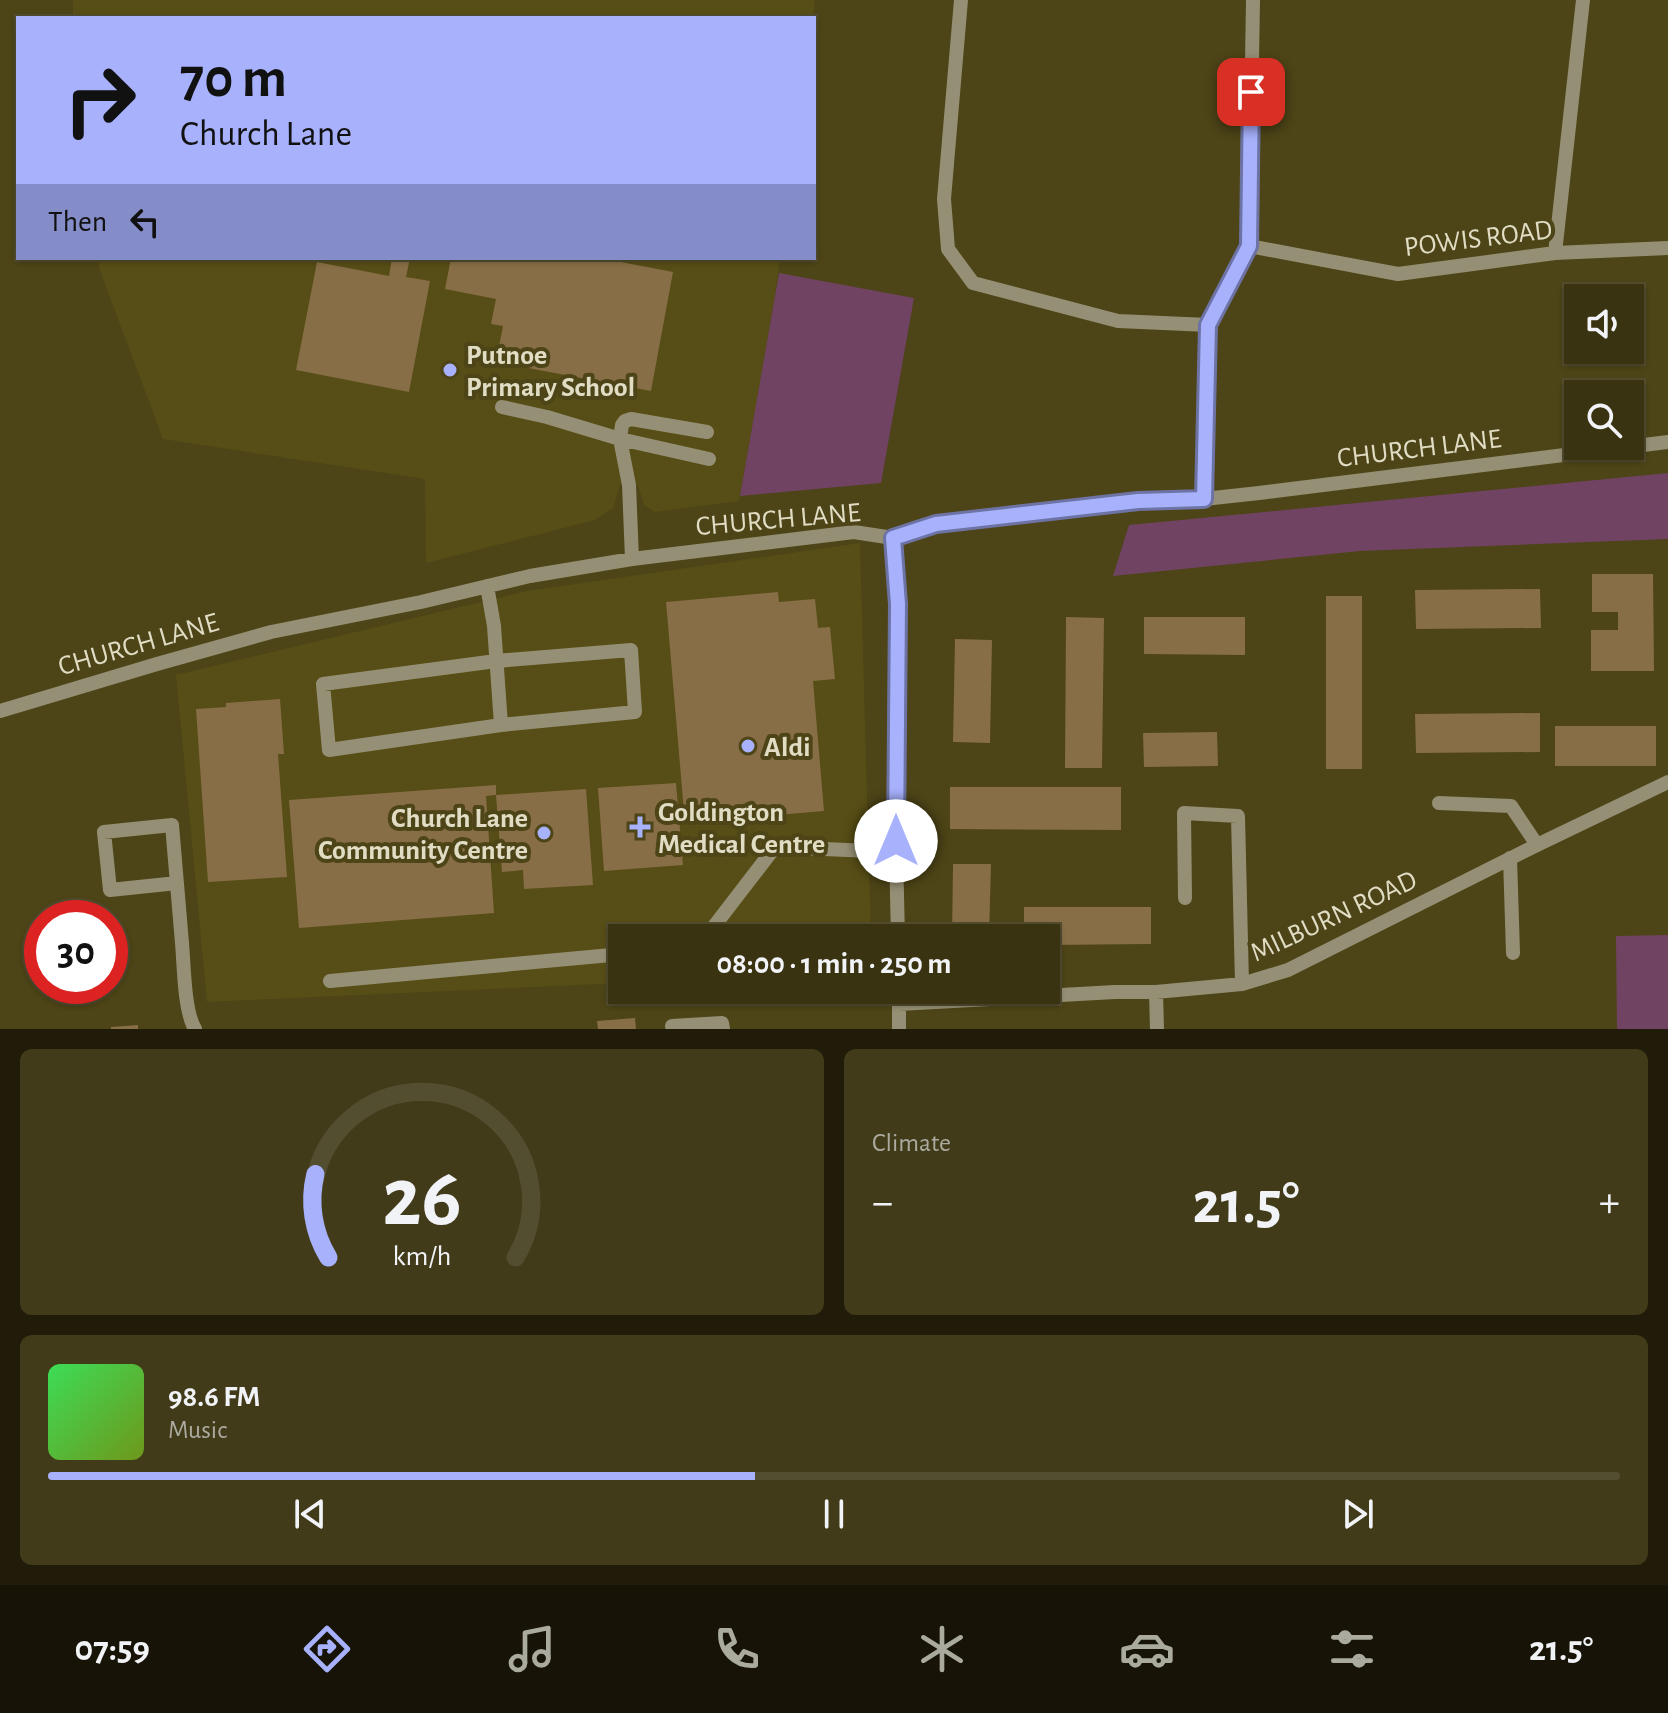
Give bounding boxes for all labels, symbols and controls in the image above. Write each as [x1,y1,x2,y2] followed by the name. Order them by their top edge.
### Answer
[48,48,152,152] icon: right
[180,51,287,107] text: 70 m
[1217,58,1285,126] pin
[1229,70,1273,114] icon: arrive
[180,116,352,152] text: Church Lane
[123,200,167,244] icon: left
[48,207,107,237] text: Then
[1403,216,1554,262] street label: POWIS ROAD
[1564,284,1644,460] map controls
[1564,284,1644,364] button: sound
[466,342,635,402] place label: Putnoe Primary School
[441,361,459,379] marker: Putnoe Primary School
[1564,380,1644,460] button: search
[1336,425,1503,473] street label: CHURCH LANE
[695,499,862,541] street label: CHURCH LANE
[55,609,222,681] street label: CHURCH LANE
[764,734,810,762] place label: Aldi
[739,737,757,755] marker: Aldi
[658,799,825,859] place label: Goldington Medical Centre
[854,799,938,883] position arrow
[318,805,528,865] place label: Church Lane Community Centre
[629,816,651,838] marker: Goldington Medical Centre
[535,824,553,842] marker: Church Lane Community Centre
[1246,866,1421,968] street label: MILBURN ROAD
[24,900,128,1004] speed limit sign: 30
[716,949,952,979] text: 08:00 · 1 min · 250 m
[872,1130,951,1156] text: Climate
[382,1157,462,1241] text: 26
[1192,1174,1300,1234] text: 21.5°
[872,1181,893,1225] text: −
[1599,1181,1620,1225] text: +
[393,1242,451,1271] text: km/h
[168,1382,260,1412] text: 98.6 FM
[168,1417,227,1443] text: Music
[288,1492,332,1536] icon: previous
[812,1492,856,1536] icon: pause
[1336,1492,1380,1536] icon: next
[299,1621,355,1677] icon: directions
[504,1621,560,1677] icon: music
[709,1621,765,1677] icon: phone
[914,1621,970,1677] icon: climate
[1119,1621,1175,1677] icon: car
[1324,1621,1380,1677] icon: filters
[75,1631,150,1667] text: 07:59
[1529,1631,1593,1667] text: 21.5°

